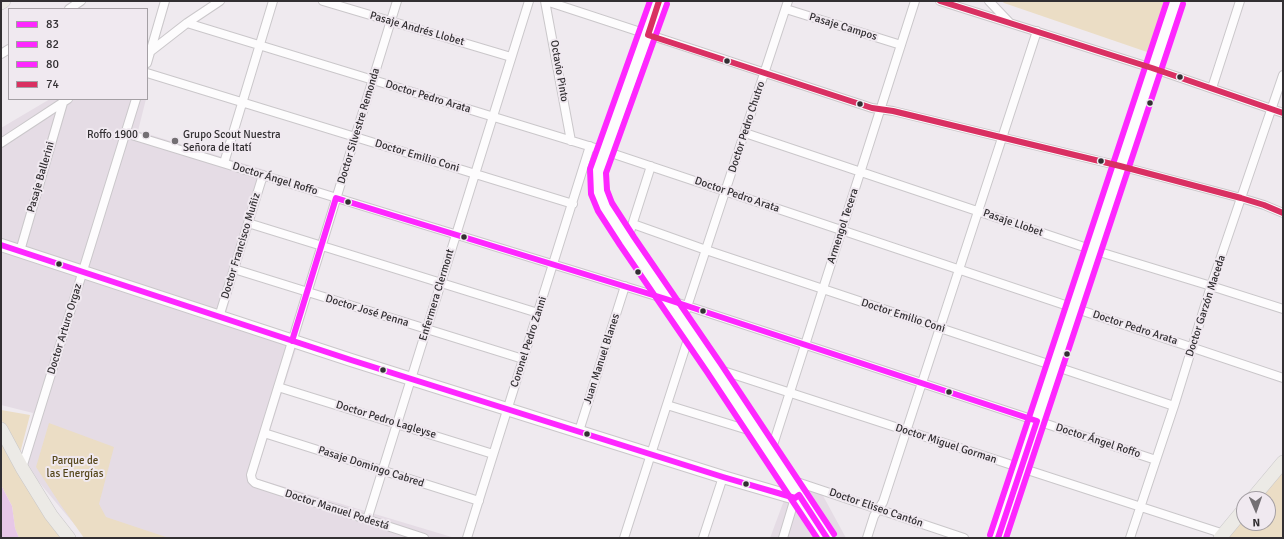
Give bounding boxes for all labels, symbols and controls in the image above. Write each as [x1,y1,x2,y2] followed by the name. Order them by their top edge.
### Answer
[8,8,148,100] legend
[368,9,466,49] street label: Pasaje Andrés Llobet
[807,10,879,44] street label: Pasaje Campos
[46,17,59,32] text: 83
[46,37,59,52] text: 82
[547,39,571,103] street label: Octavio Pinto
[722,56,732,66] unlabelled marker
[46,57,59,72] text: 80
[335,66,383,186] street label: Doctor Silvestre Remonda
[1175,72,1185,82] unlabelled marker
[46,77,59,92] text: 74
[384,78,472,116] street label: Doctor Pedro Arata
[726,80,768,174] street label: Doctor Pedro Chutro
[1145,98,1155,108] unlabelled marker
[855,99,865,109] unlabelled marker
[87,128,138,142] place label: Roffo 1900
[183,128,281,154] place label: Grupo Scout Nuestra Señora de Itatí
[141,130,151,140] marker: Roffo 1900
[170,136,180,146] marker: Grupo Scout Nuestra Señora de Itatí
[373,137,461,175] street label: Doctor Emilio Coni
[25,140,57,214] street label: Pasaje Ballerini
[1096,156,1106,166] unlabelled marker
[231,160,319,198] street label: Doctor Ángel Roffo
[693,174,781,216] street label: Doctor Pedro Arata
[825,187,861,265] street label: Armengol Tecera
[219,191,263,301] street label: Doctor Francisco Muñiz
[343,197,353,207] unlabelled marker
[981,207,1045,239] street label: Pasaje Llobet
[459,232,469,242] unlabelled marker
[417,248,457,342] street label: Enfermera Clermont
[1183,254,1229,358] street label: Doctor Garzón Maceda
[54,259,64,269] unlabelled marker
[633,267,643,277] unlabelled marker
[45,282,85,376] street label: Doctor Arturo Orgaz
[324,292,410,330] street label: Doctor José Penna
[508,295,550,389] street label: Coronel Pedro Zanni
[859,296,947,336] street label: Doctor Emilio Coni
[698,306,708,316] unlabelled marker
[1091,308,1179,348] street label: Doctor Pedro Arata
[581,312,623,406] street label: Juan Manuel Blanes
[1062,349,1072,359] unlabelled marker
[378,365,388,375] unlabelled marker
[944,387,954,397] unlabelled marker
[334,398,438,442] street label: Doctor Pedro Lagleyse
[894,421,998,467] street label: Doctor Miguel Gorman
[1054,421,1142,461] street label: Doctor Ángel Roffo
[582,429,592,439] unlabelled marker
[316,444,426,490] street label: Pasaje Domingo Cabred
[47,454,103,480] park label: Parque de las Energías
[741,479,751,489] unlabelled marker
[827,486,925,530] street label: Doctor Eliseo Cantón
[283,487,391,533] street label: Doctor Manuel Podestá
[1236,491,1276,531] north arrow
[1252,516,1260,529] text: N

